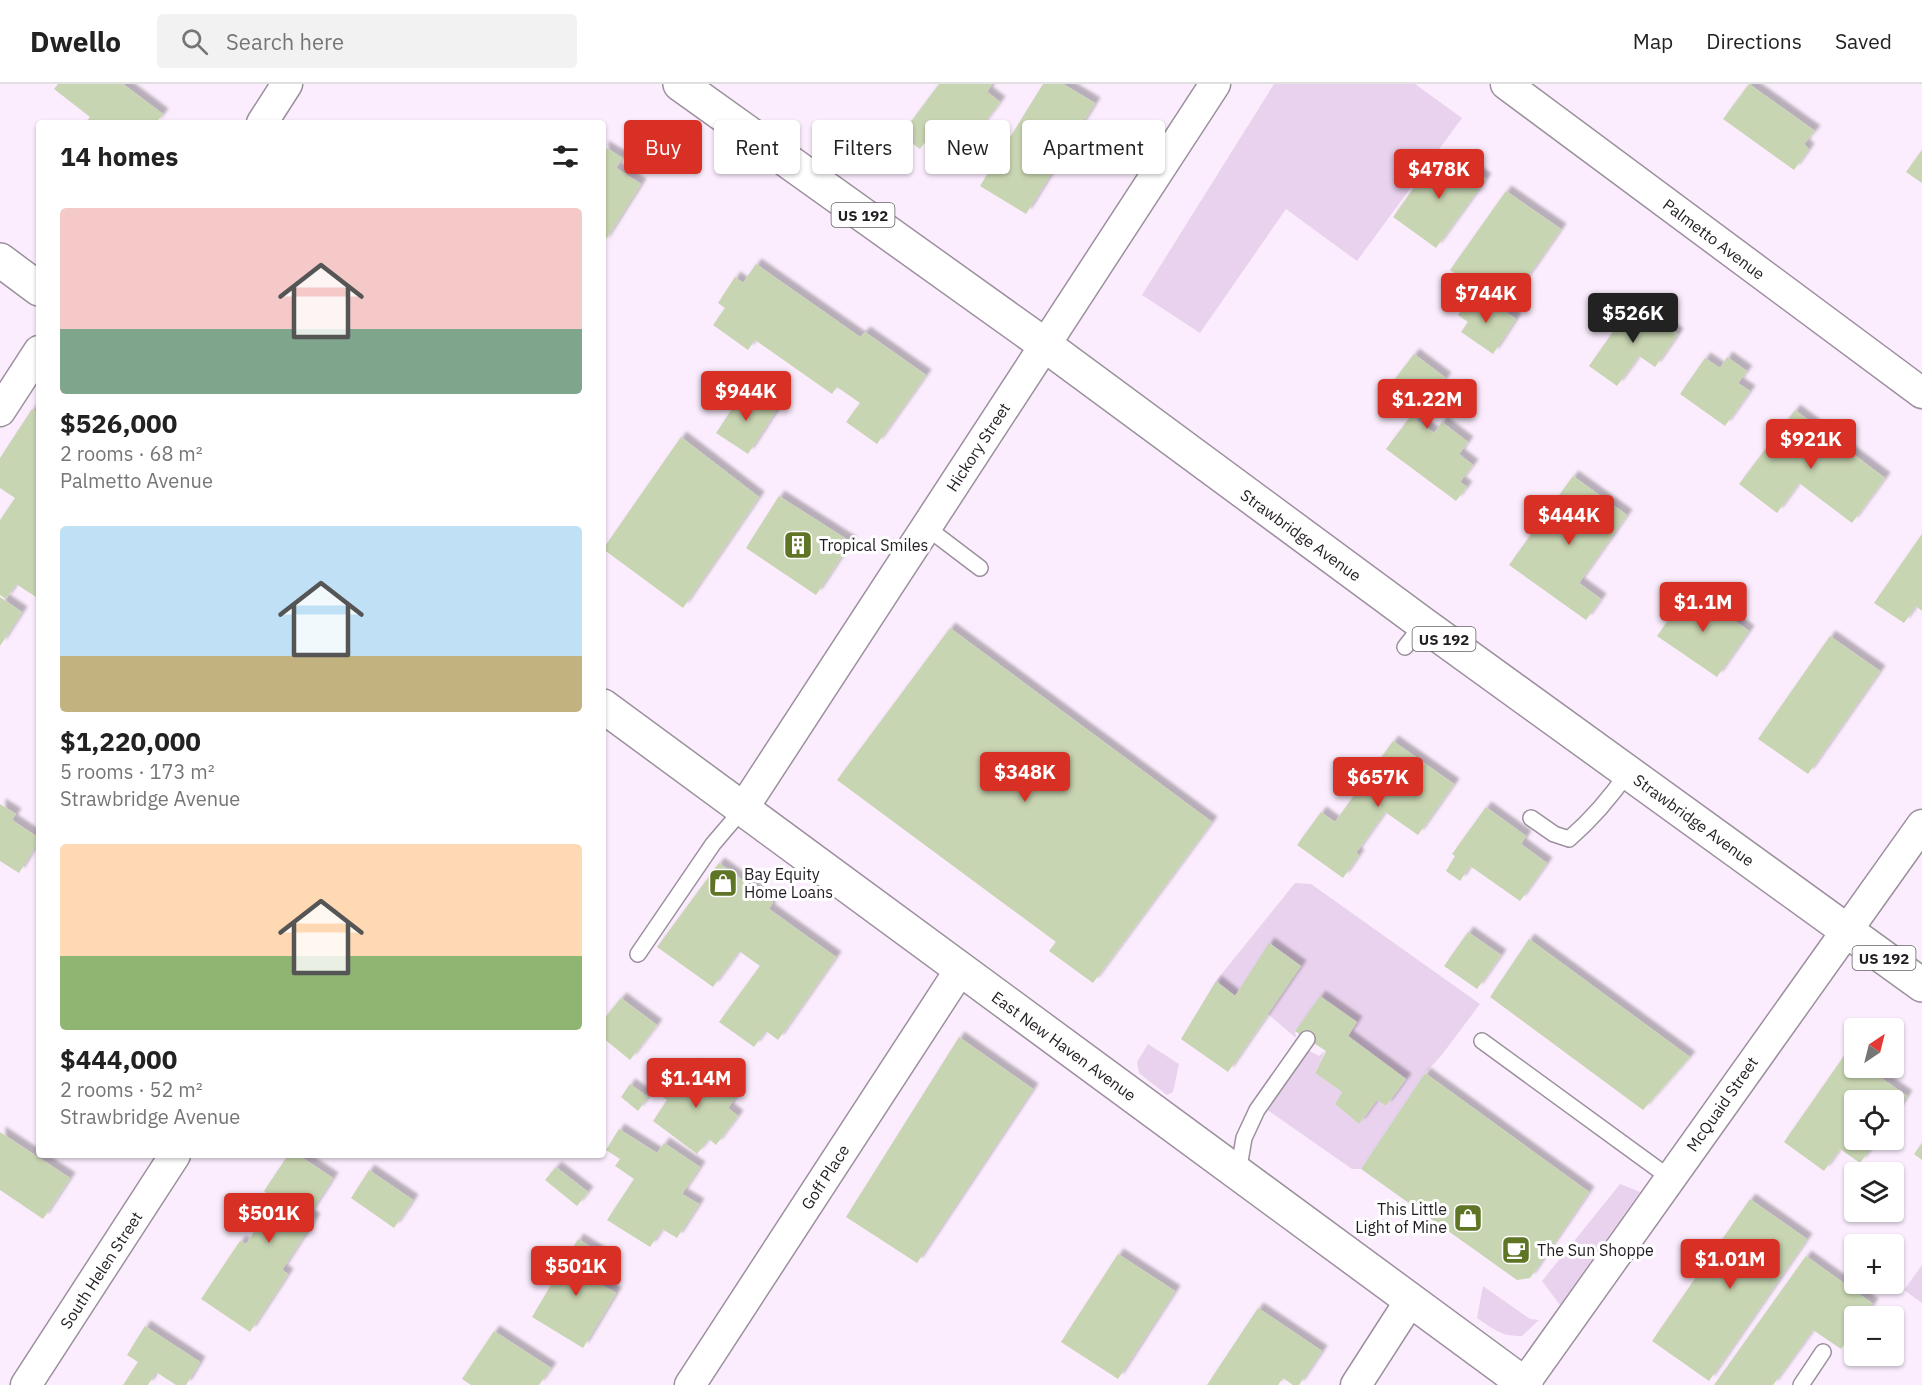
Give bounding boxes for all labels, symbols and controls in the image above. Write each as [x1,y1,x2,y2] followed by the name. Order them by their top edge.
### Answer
[157,14,577,68] search box
[30,23,121,60] text: Dwello
[178,25,211,58] icon: search
[226,27,344,56] text: Search here
[1633,27,1673,55] text: Map
[1706,27,1802,55] text: Directions
[1835,27,1892,55] text: Saved
[624,120,702,174] chip: Buy
[714,120,800,174] chip: Rent
[812,120,913,174] chip: Filters
[925,120,1010,174] chip: New
[1022,120,1165,174] chip: Apartment
[60,139,178,173] text: 14 homes
[549,140,582,173] icon: filters
[1397,149,1481,200] pin: $478K
[1408,155,1470,182] text: $478K
[1659,194,1769,284] street label: Palmetto Avenue
[832,203,894,227] road number: US 192
[267,247,375,355] icon: home
[1444,273,1528,324] pin: $744K
[1455,279,1517,306] text: $744K
[1591,293,1675,344] pin: $526K
[1602,299,1664,326] text: $526K
[704,371,788,422] pin: $944K
[715,377,777,404] text: $944K
[1378,379,1476,430] pin: $1.22M
[1392,385,1462,412] text: $1.22M
[942,399,1014,495] street label: Hickory Street
[60,406,177,440] text: $526,000
[1769,419,1853,470] pin: $921K
[1780,425,1842,452] text: $921K
[60,440,203,467] text: 2 rooms · 68 m²
[60,467,213,494] text: Palmetto Avenue
[1237,485,1365,586] street label: Strawbridge Avenue
[1527,495,1611,546] pin: $444K
[1538,501,1600,528] text: $444K
[782,529,814,561] building icon: Tropical Smiles
[819,535,928,555] place label: Tropical Smiles
[267,565,375,673] icon: home
[1661,582,1745,633] pin: $1.1M
[1674,588,1732,615] text: $1.1M
[1412,627,1476,651] road number: US 192
[60,724,201,758] text: $1,220,000
[983,752,1067,803] pin: $348K
[1336,757,1420,808] pin: $657K
[60,758,215,785] text: 5 rooms · 173 m²
[994,758,1056,785] text: $348K
[1347,763,1409,790] text: $657K
[1630,770,1758,871] street label: Strawbridge Avenue
[60,785,240,812] text: Strawbridge Avenue
[744,864,833,902] place label: Bay Equity Home Loans
[707,867,739,899] shop icon: Bay Equity Home Loans
[267,883,375,991] icon: home
[1852,946,1916,970] road number: US 192
[988,987,1140,1105] street label: East New Haven Avenue
[1844,1018,1904,1078] north arrow
[1844,1018,1904,1366] map controls
[60,1042,177,1076] text: $444,000
[1682,1053,1762,1155] street label: McQuaid Street
[647,1058,745,1109] pin: $1.14M
[661,1064,731,1091] text: $1.14M
[60,1076,203,1103] text: 2 rooms · 52 m²
[1844,1090,1904,1150] button: locate
[60,1103,240,1130] text: Strawbridge Avenue
[797,1141,854,1213] street label: Goff Place
[1844,1162,1904,1222] button: layers
[227,1193,311,1244] pin: $501K
[238,1199,300,1226] text: $501K
[1355,1199,1447,1237] place label: This Little Light of Mine
[1452,1202,1484,1234] shop icon: This Little Light of Mine
[56,1208,146,1332] street label: South Helen Street
[1500,1234,1532,1266] cafe icon: The Sun Shoppe
[1844,1234,1904,1294] button: +
[1681,1239,1779,1290] pin: $1.01M
[1537,1240,1654,1260] place label: The Sun Shoppe
[1695,1245,1765,1272] text: $1.01M
[534,1246,618,1297] pin: $501K
[545,1252,607,1279] text: $501K
[1844,1306,1904,1366] button: −

